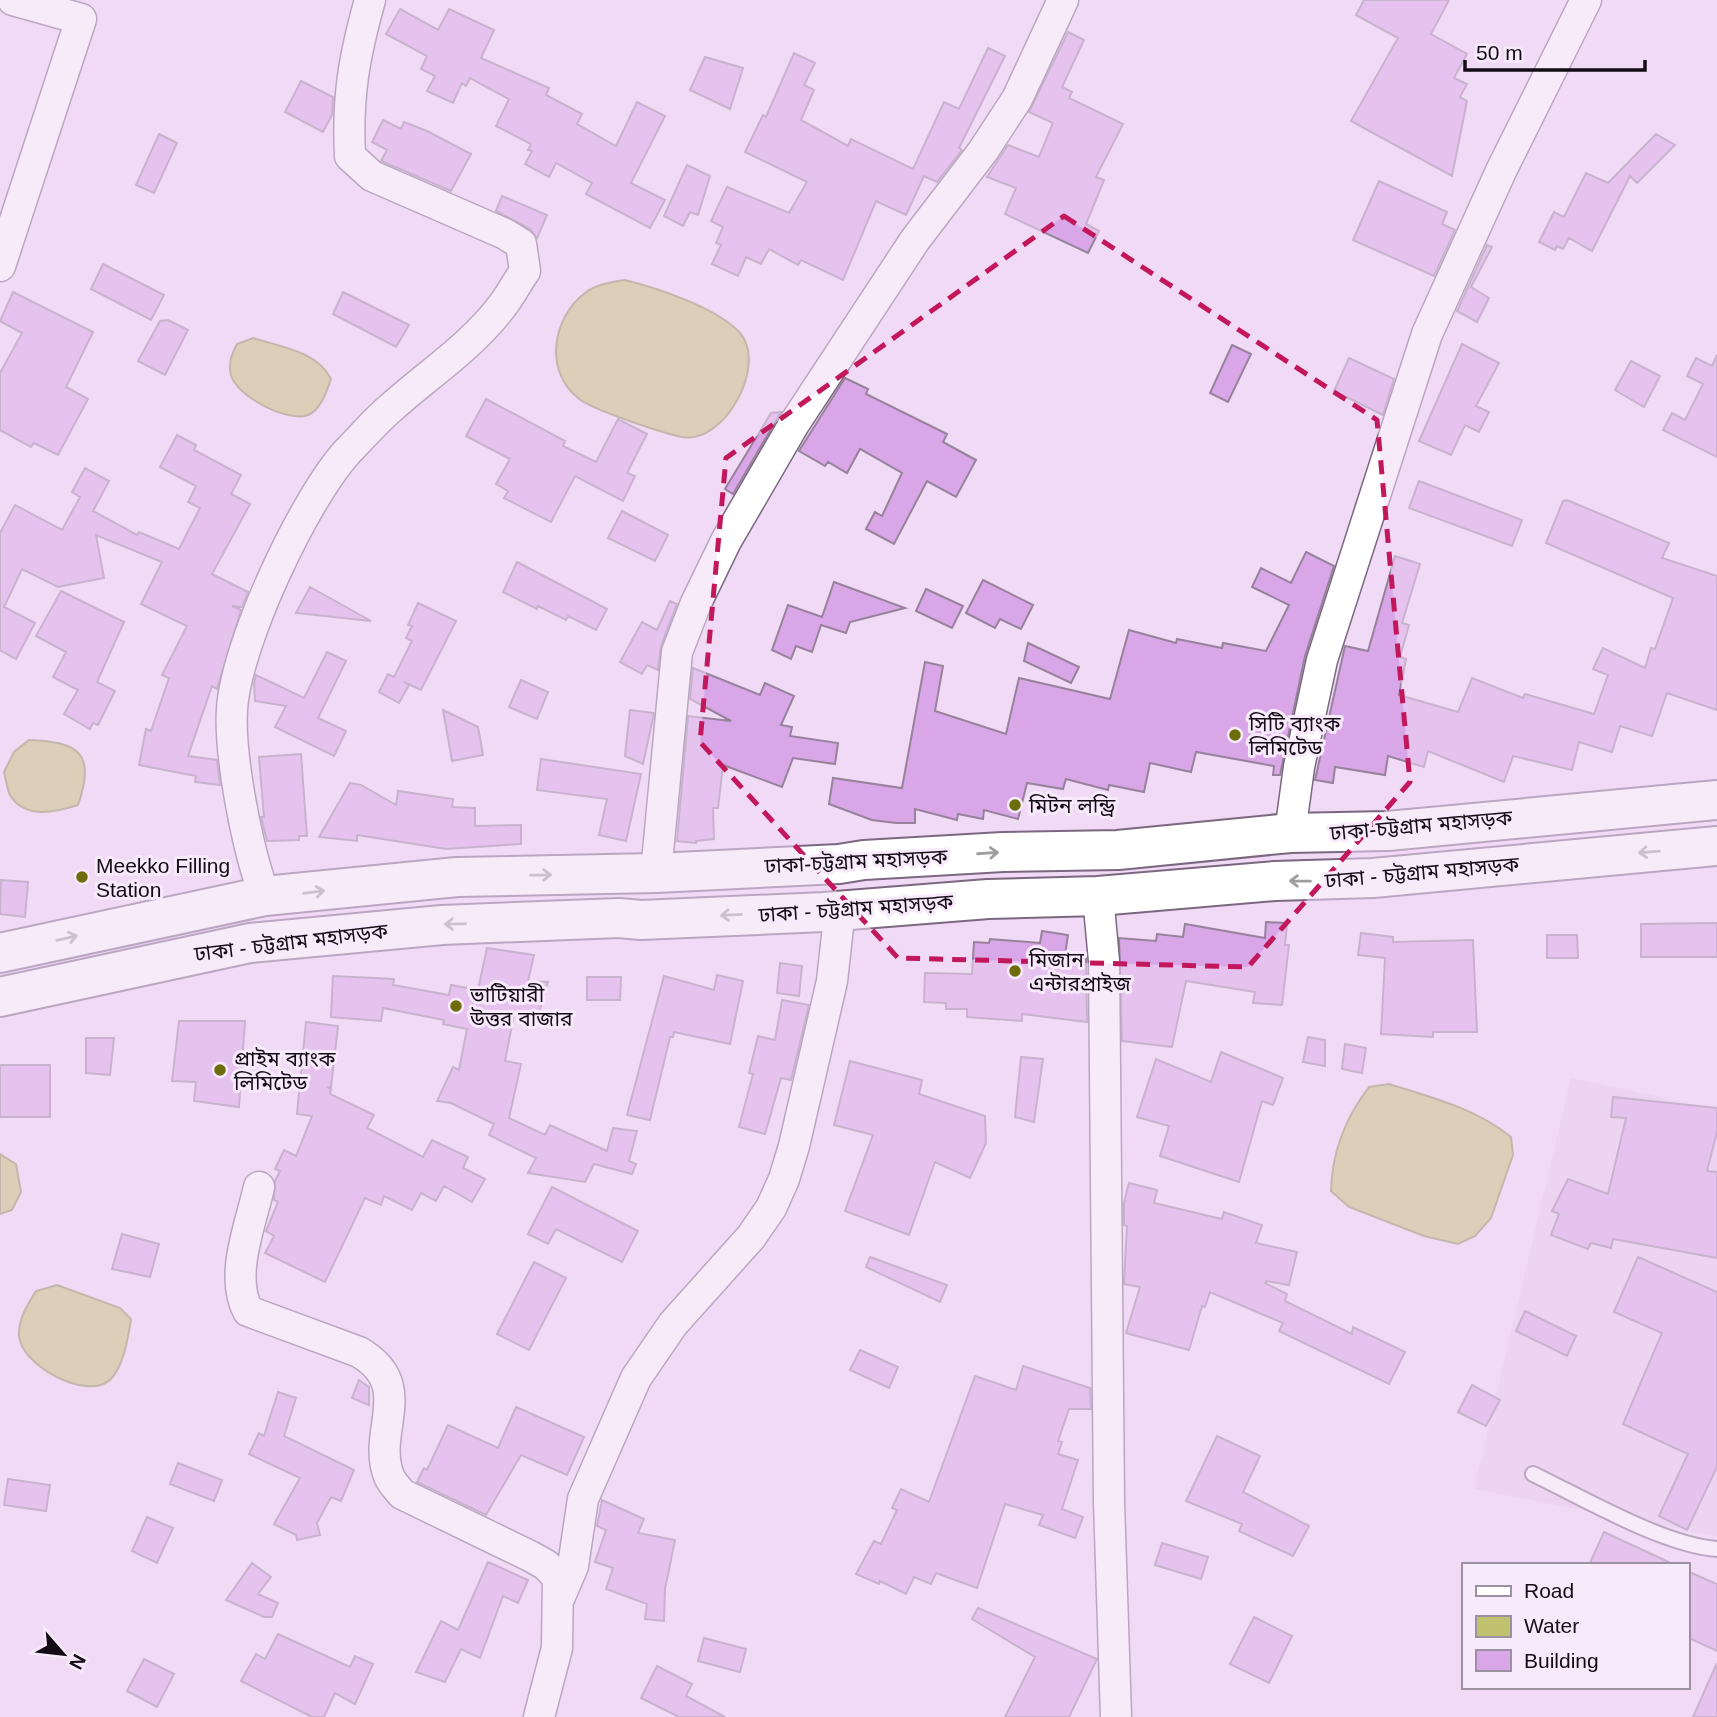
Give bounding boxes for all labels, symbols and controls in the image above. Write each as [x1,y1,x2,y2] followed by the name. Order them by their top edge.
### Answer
[1465,28,1645,72] scale bar
[1476,41,1523,64] text: 50 m
[1248,712,1342,759] place label: সিটি ব্যাংক লিমিটেড
[1227,727,1243,743] marker: সিটি ব্যাংক লিমিটেড
[1028,794,1116,817] place label: মিটন লন্ড্রি
[1007,797,1023,813] marker: মিটন লন্ড্রি
[1328,805,1514,845] street label: ঢাকা-চট্টগ্রাম মহাসড়ক
[763,845,949,877] street label: ঢাকা-চট্টগ্রাম মহাসড়ক
[976,846,998,859] one-way arrow
[1638,846,1661,859] one-way arrow
[1323,852,1521,892] street label: ঢাকা - চট্টগ্রাম মহাসড়ক
[96,854,230,901] place label: Meekko Filling Station
[74,869,90,885] marker: Meekko Filling Station
[529,869,552,882] one-way arrow
[1289,874,1312,888] one-way arrow
[302,885,325,898] one-way arrow
[757,890,955,926] street label: ঢাকা - চট্টগ্রাম মহাসড়ক
[720,909,743,922] one-way arrow
[444,918,467,931] one-way arrow
[192,919,390,965] street label: ঢাকা - চট্টগ্রাম মহাসড়ক
[55,930,78,944] one-way arrow
[1028,948,1132,995] place label: মিজান এন্টারপ্রাইজ
[1007,963,1023,979] marker: মিজান এন্টারপ্রাইজ
[469,983,573,1030] place label: ভাটিয়ারী উত্তর বাজার
[448,998,464,1014] marker: ভাটিয়ারী উত্তর বাজার
[233,1047,337,1094] place label: প্রাইম ব্যাংক লিমিটেড
[212,1062,228,1078] marker: প্রাইম ব্যাংক লিমিটেড
[1462,1563,1689,1689] legend
[1524,1579,1574,1602] text: Road
[1524,1614,1579,1637] text: Water
[28,1619,98,1689] north arrow
[1524,1649,1599,1672] text: Building
[65,1651,90,1673] text: N

